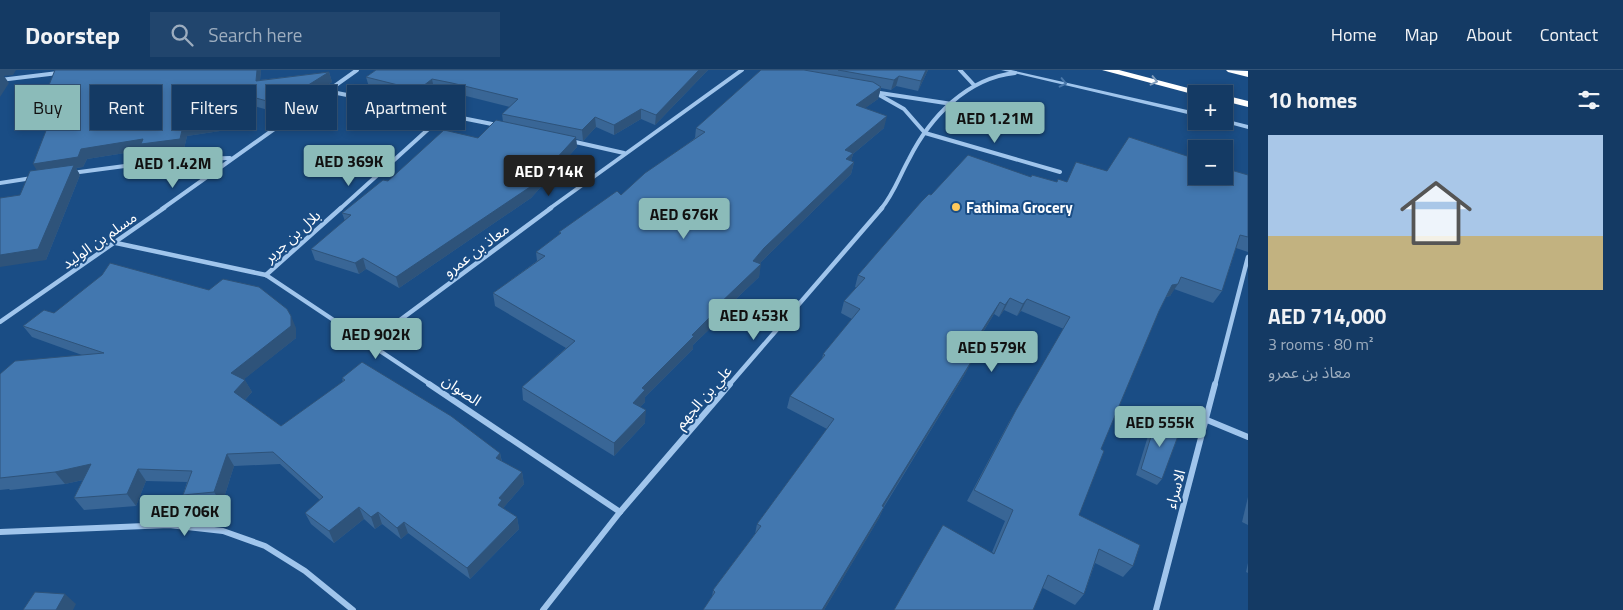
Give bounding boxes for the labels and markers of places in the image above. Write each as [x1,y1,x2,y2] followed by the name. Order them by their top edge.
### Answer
[938,102,1052,144] pin: AED 1.21M
[297,144,401,187] pin: AED 369K
[116,146,230,189] pin: AED 1.42M
[497,154,601,197] pin: AED 714K
[966,196,1073,219] place label: Fathima Grocery
[632,198,736,240] pin: AED 676K
[950,201,962,213] marker: Fathima Grocery
[702,298,806,341] pin: AED 453K
[324,318,428,360] pin: AED 902K
[940,330,1044,373] pin: AED 579K
[1108,406,1212,448] pin: AED 555K
[133,494,237,537] pin: AED 706K

